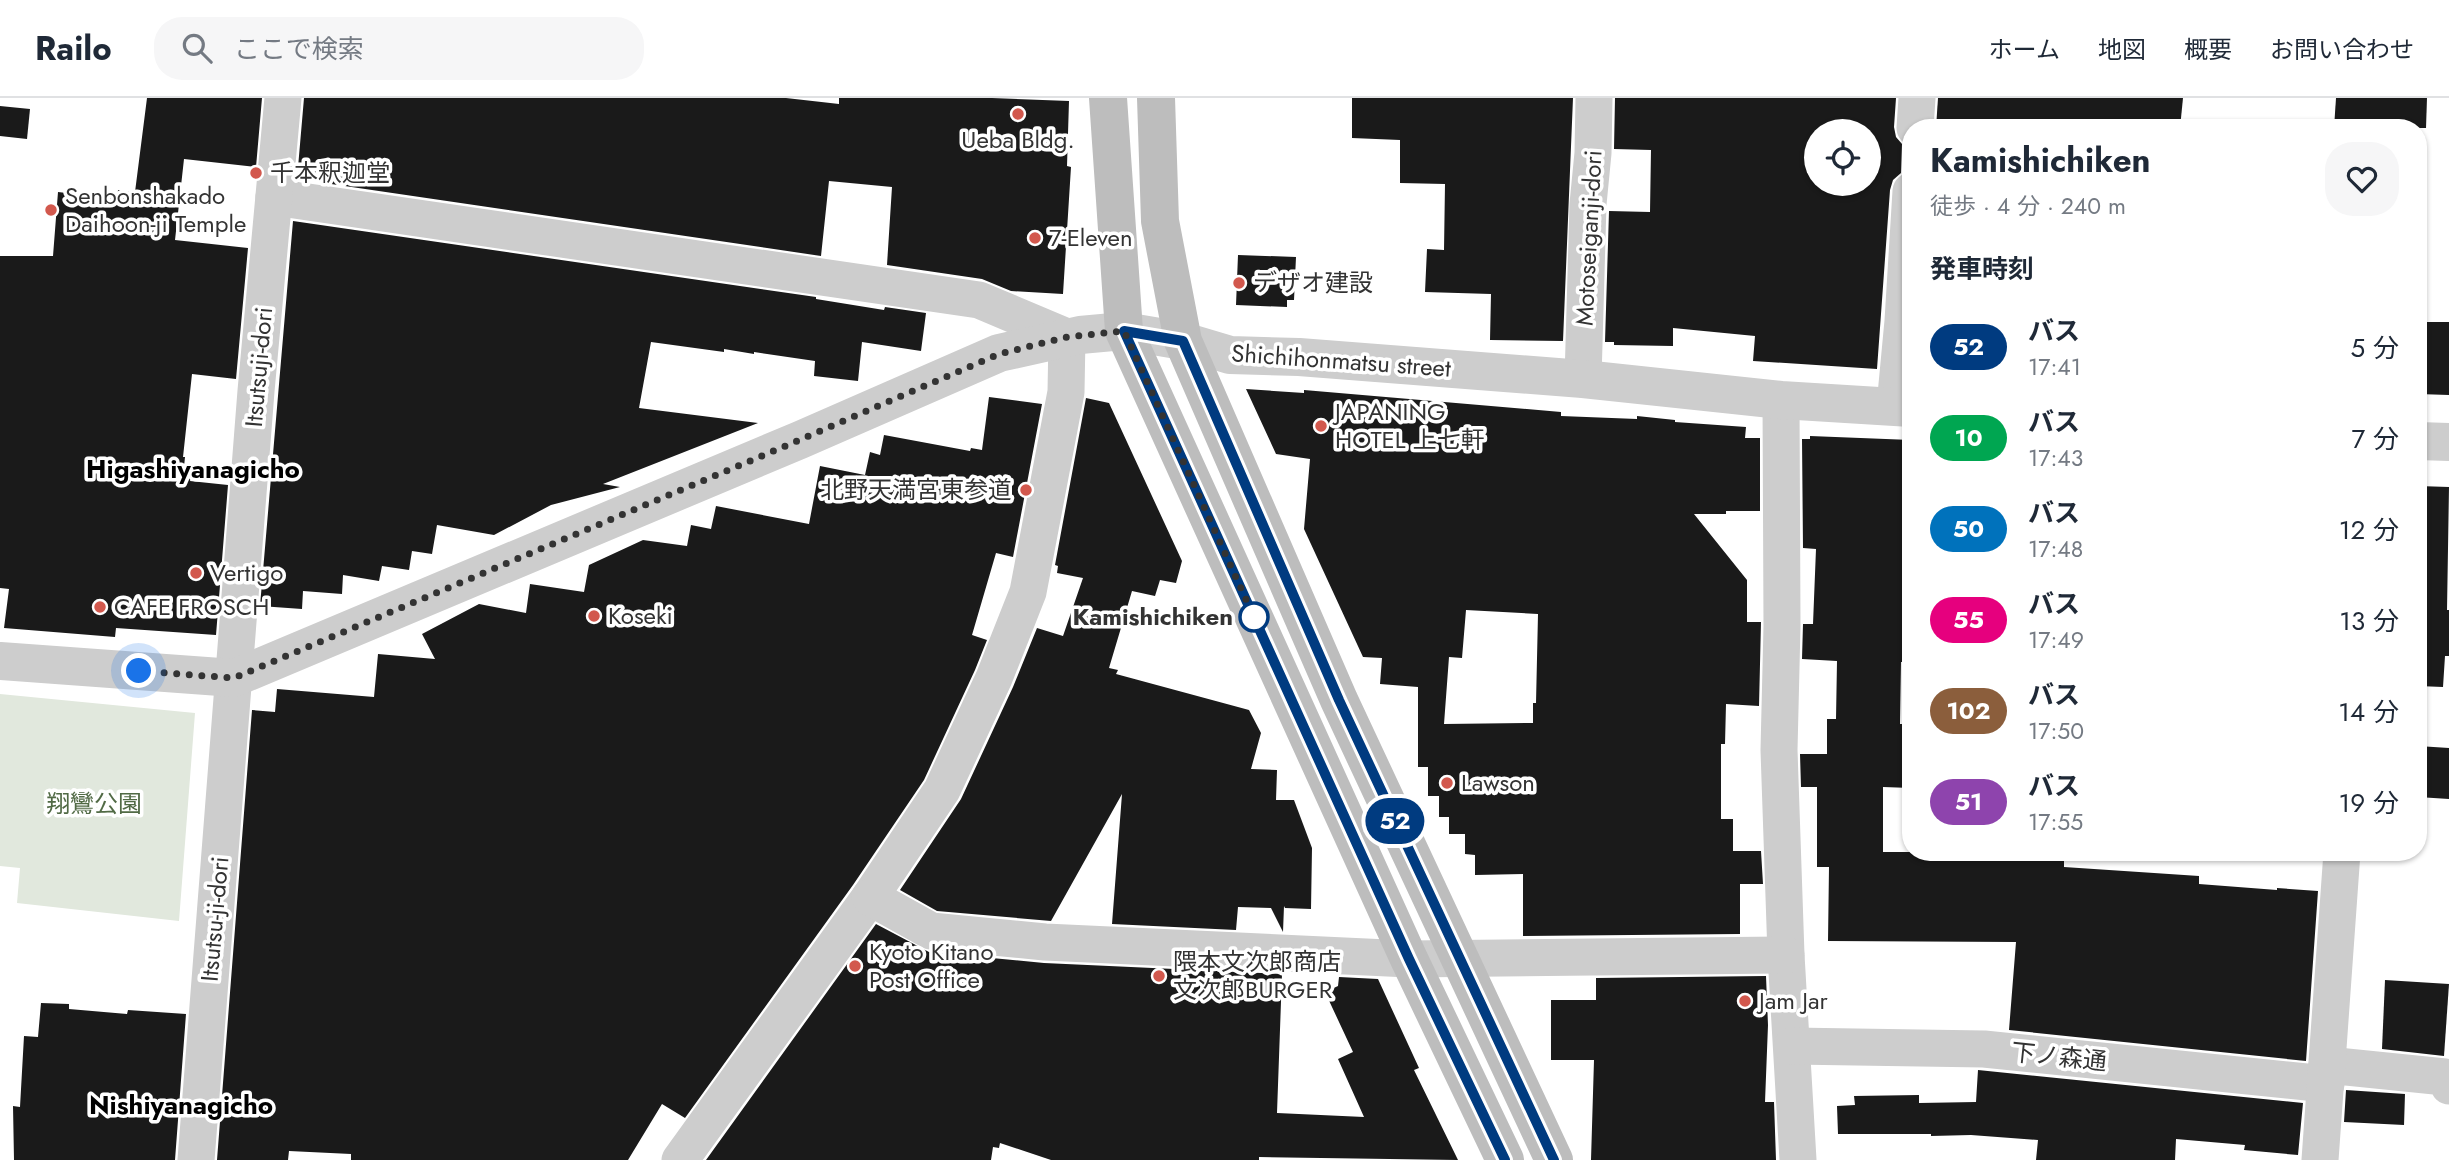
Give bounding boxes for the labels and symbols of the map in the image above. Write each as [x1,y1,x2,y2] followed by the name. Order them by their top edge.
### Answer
[1010,106,1026,122] marker: Ueba Bldg.
[961,122,1075,157] place label: Ueba Bldg.
[1566,149,1611,327] street label: Motoseiganji-dori
[270,155,390,190] place label: 千本釈迦堂
[248,165,264,181] marker: 千本釈迦堂
[65,178,246,241] place label: Senbonshakado Daihoon-ji Temple
[43,202,59,218] marker: Senbonshakado Daihoon-ji Temple
[1049,220,1133,255] place label: 7-Eleven
[1027,230,1043,246] marker: 7-Eleven
[1253,265,1373,300] place label: デザオ建設
[1231,275,1247,291] marker: デザオ建設
[236,305,281,428] street label: Itsutsuji-dori
[1230,335,1452,386] street label: Shichihonmatsu street
[1332,394,1485,457] place label: JAPANING HOTEL 上七軒
[1313,418,1329,434] marker: JAPANING HOTEL 上七軒
[86,450,300,488] district label: Higashiyanagicho
[820,472,1012,507] place label: 北野天満宮東参道
[1018,482,1034,498] marker: 北野天満宮東参道
[210,555,283,590] place label: Vertigo
[188,565,204,581] marker: Vertigo
[114,589,269,624] place label: CAFE FROSCH
[608,598,673,633] place label: Koseki
[92,599,108,615] marker: CAFE FROSCH
[1073,599,1233,634] place label: Kamishichiken
[1239,602,1269,632] marker: Kamishichiken
[586,608,602,624] marker: Koseki
[121,653,156,688] your location
[1461,765,1535,800] place label: Lawson
[1439,775,1455,791] marker: Lawson
[46,786,142,821] park label: 翔鸞公園
[1364,798,1426,844] line badge: 52
[192,855,237,983] street label: Itsutsu-ji-dori
[869,934,994,997] place label: Kyoto Kitano Post Office
[1173,944,1341,1007] place label: 隈本文次郎商店 文次郎BURGER
[847,958,863,974] marker: Kyoto Kitano Post Office
[1151,968,1167,984] marker: 隈本文次郎商店 文次郎BURGER
[1756,983,1829,1018] place label: Jam Jar
[1737,993,1753,1009] marker: Jam Jar
[2009,1034,2109,1079] street label: 下ノ森通
[89,1086,273,1124] district label: Nishiyanagicho

